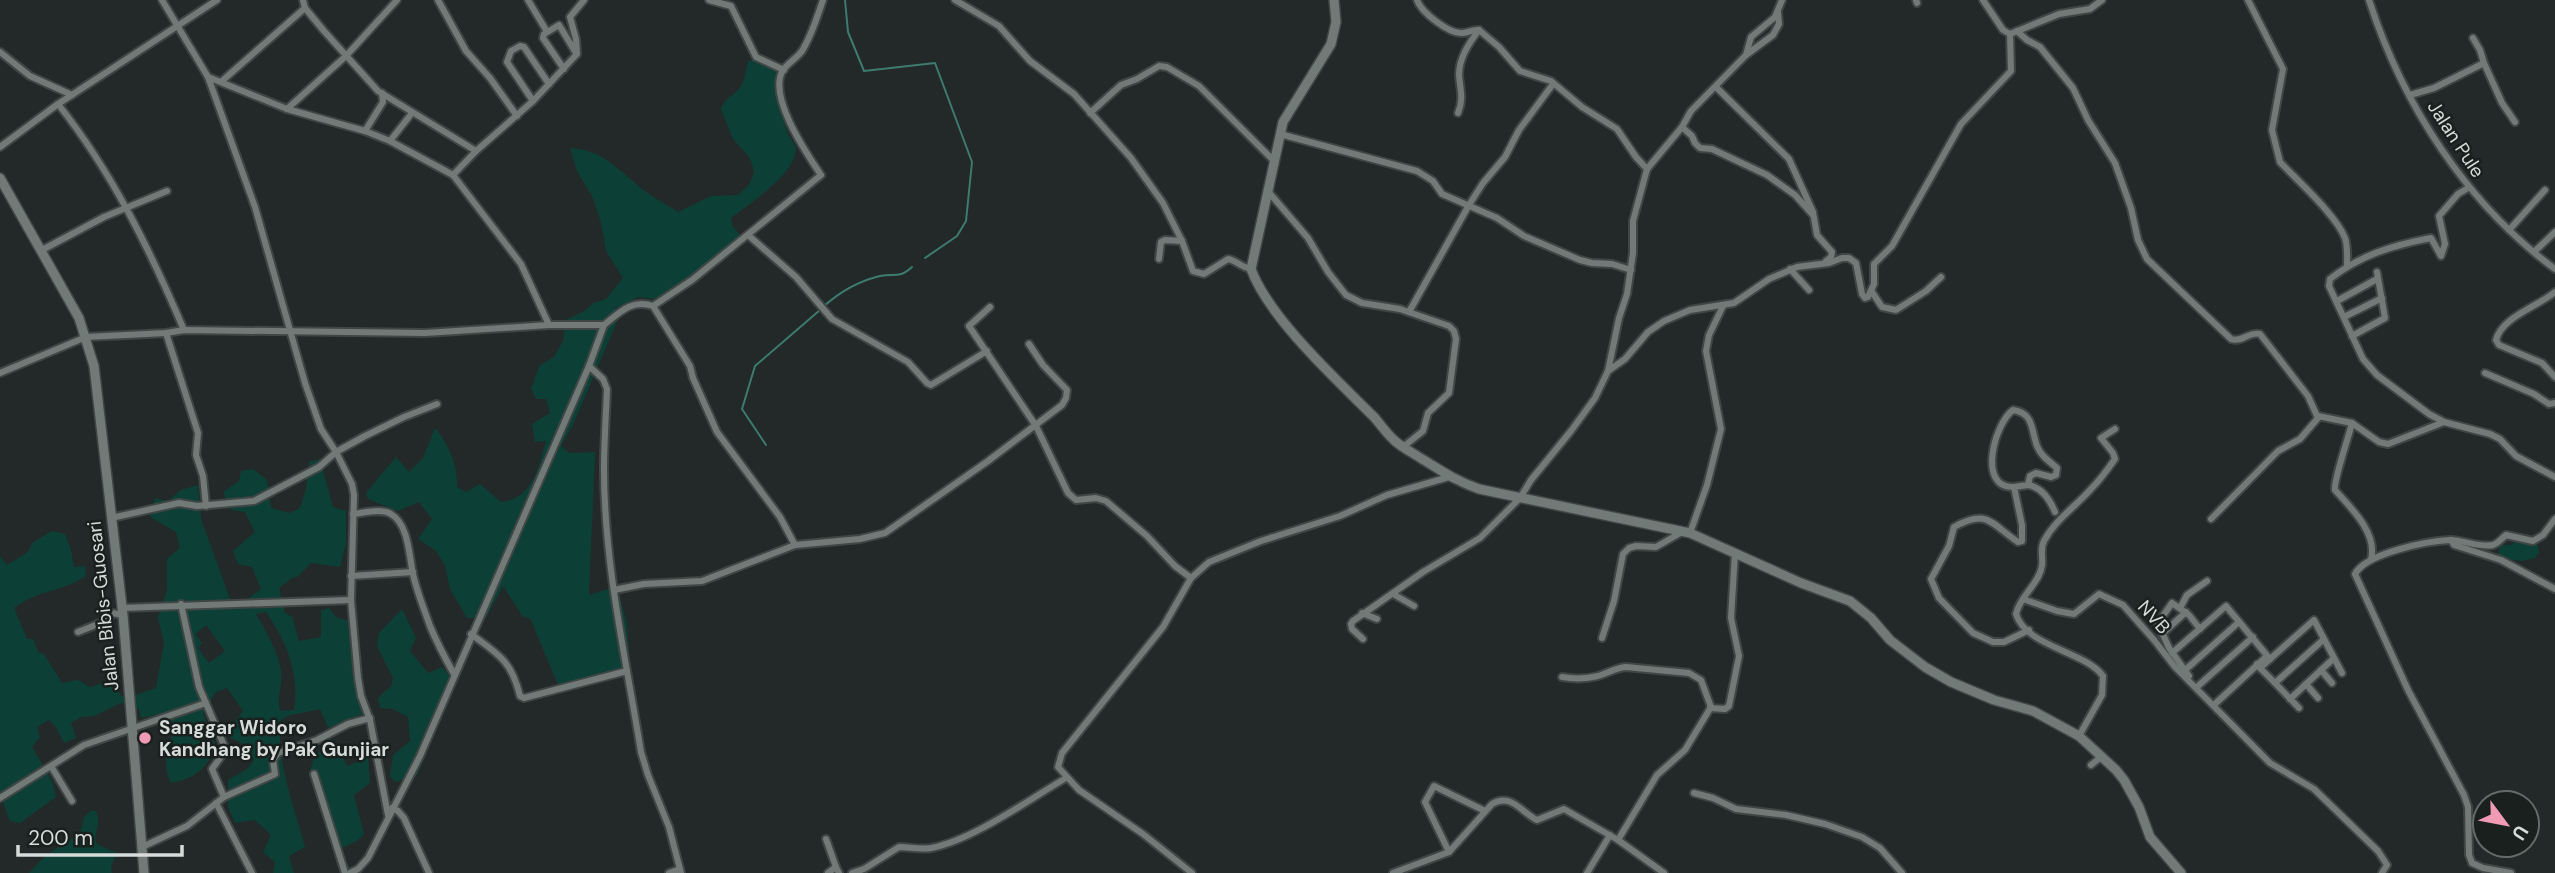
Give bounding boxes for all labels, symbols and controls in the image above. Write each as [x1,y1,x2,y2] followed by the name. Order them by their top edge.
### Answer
[2422,96,2490,182] street label: Jalan Pule
[82,520,124,692] street label: Jalan Bibis-Guosari
[2132,595,2176,639] street label: NVB
[159,715,389,762] place label: Sanggar Widoro Kandhang by Pak Gunjiar
[137,730,153,746] marker: Sanggar Widoro Kandhang by Pak Gunjiar
[2471,789,2541,859] north arrow
[18,814,182,858] scale bar
[2506,821,2534,845] text: U
[28,824,93,852] text: 200 m

